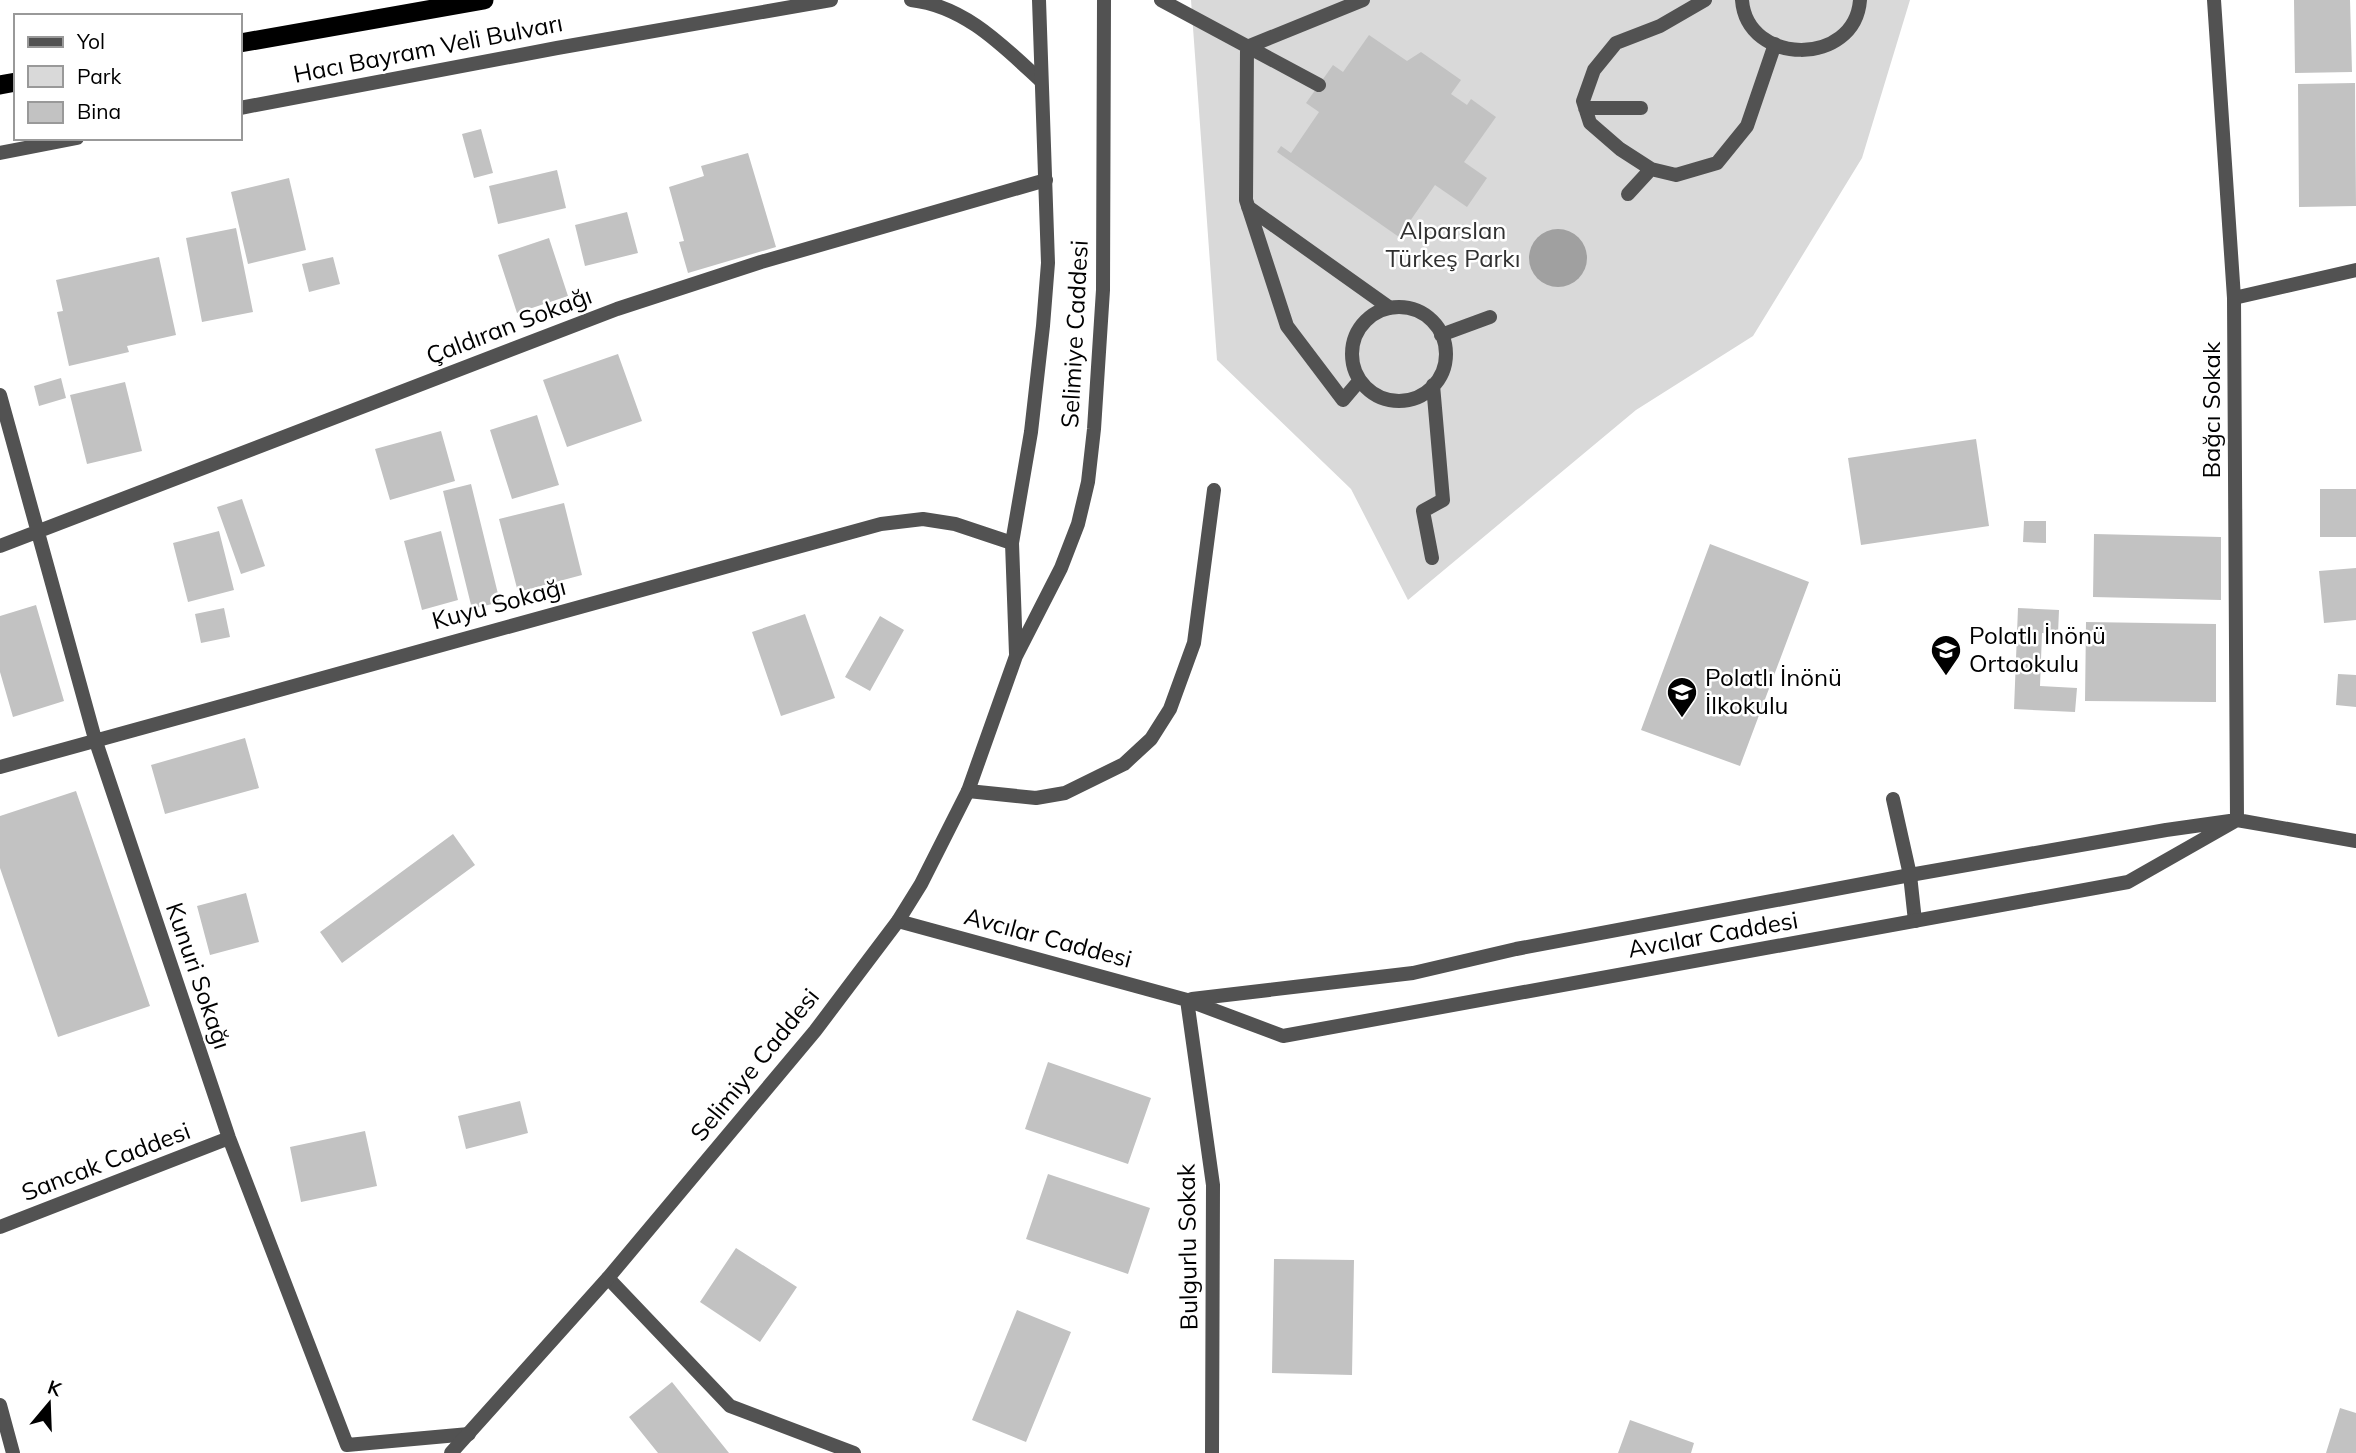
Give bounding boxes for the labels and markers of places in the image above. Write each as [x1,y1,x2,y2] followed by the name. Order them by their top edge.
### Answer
[1969,620,2106,678] place label: Polatlı İnönü Ortaokulu
[1929,633,1963,677] school or university icon: Polatlı İnönü Ortaokulu
[1705,662,1842,720] place label: Polatlı İnönü İlkokulu
[1665,675,1699,719] school or university icon: Polatlı İnönü İlkokulu

